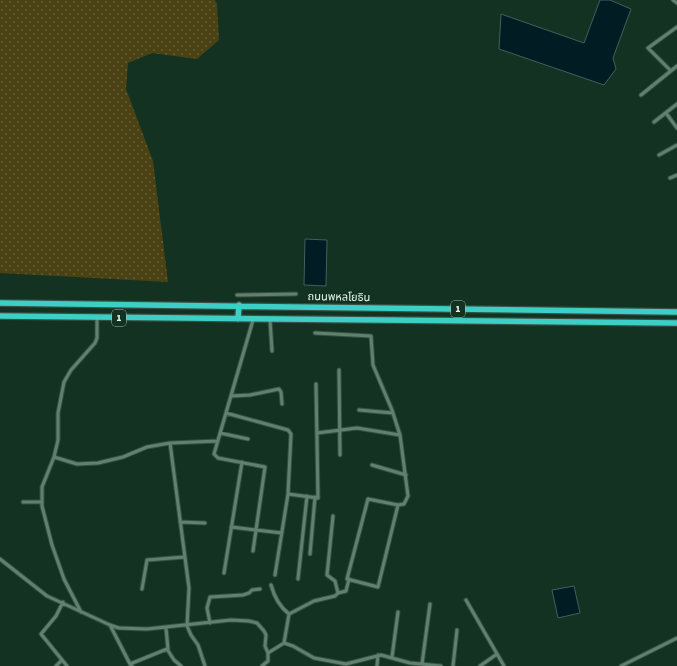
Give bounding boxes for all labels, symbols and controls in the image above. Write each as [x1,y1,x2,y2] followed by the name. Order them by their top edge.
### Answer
[307,289,371,305] street label: ถนนพหลโยธิน
[451,301,465,317] road number: 1
[112,310,126,326] road number: 1

